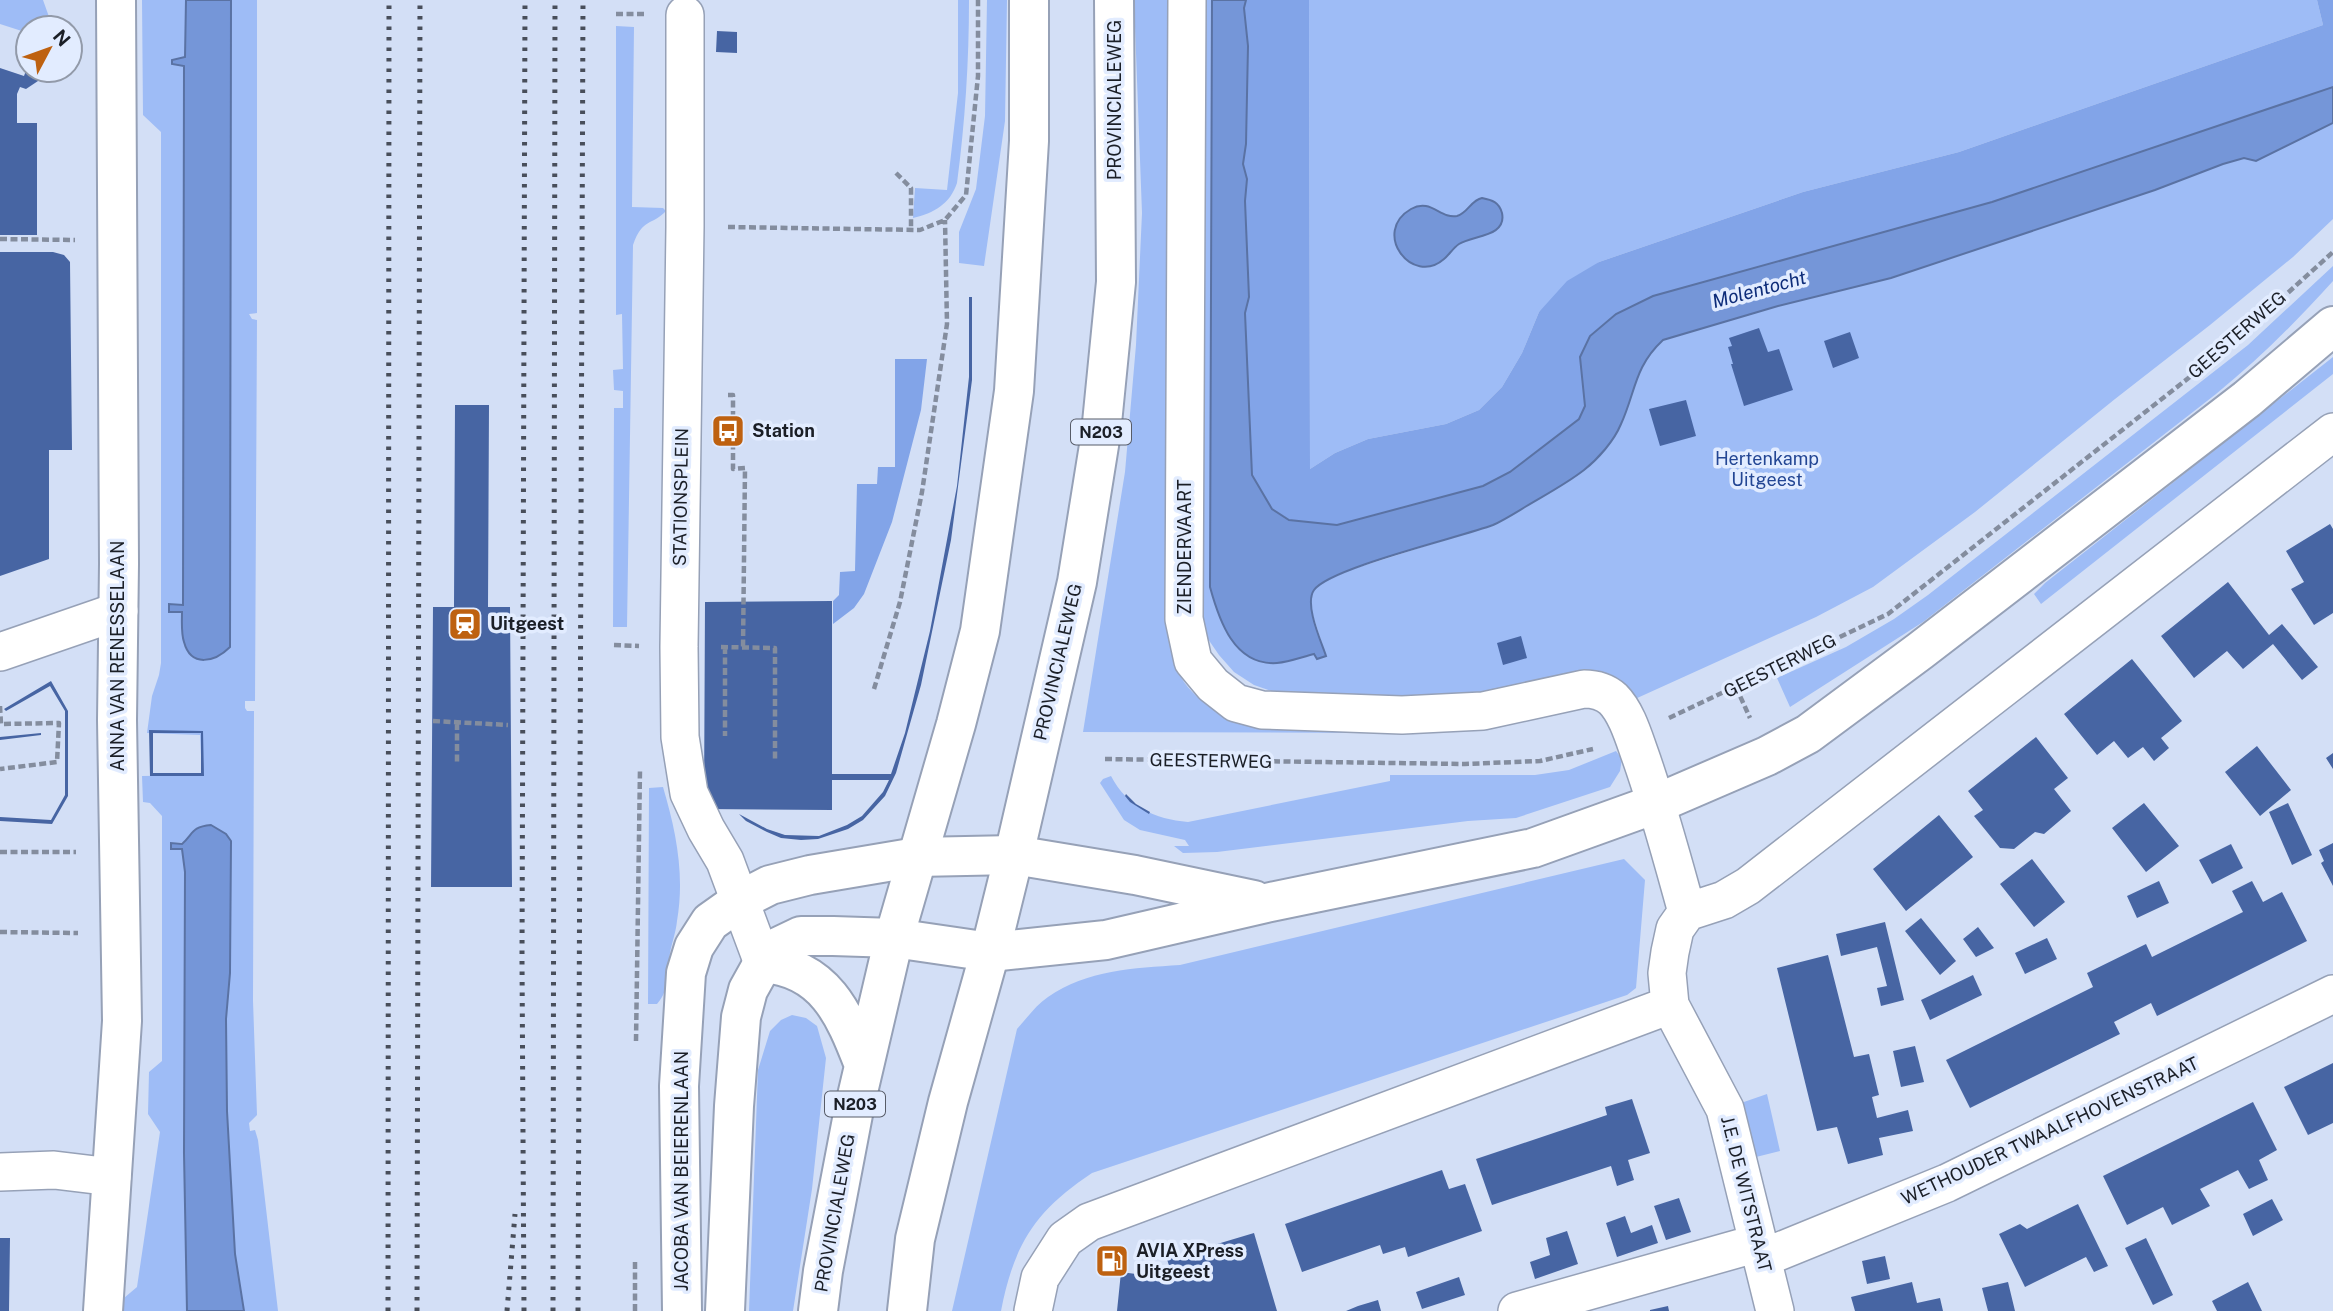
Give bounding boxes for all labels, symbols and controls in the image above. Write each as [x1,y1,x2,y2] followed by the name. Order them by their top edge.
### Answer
[14,14,84,84] north arrow
[1104,20,1125,180] street label: PROVINCIALEWEG
[49,25,75,51] text: N
[1709,266,1809,312] water label: Molentocht
[2184,286,2290,383] street label: GEESTERWEG
[709,412,747,450] bus stop icon: Station
[752,420,815,441] place label: Station
[1071,420,1131,444] road number: N203
[669,428,692,566] street label: STATIONSPLEIN
[1715,448,1819,490] park label: Hertenkamp Uitgeest
[1174,479,1195,615] street label: ZIENDERVAART
[107,540,128,772] street label: ANNA VAN RENESSELAAN
[1029,581,1086,742] street label: PROVINCIALEWEG
[446,605,484,643] station icon: Uitgeest
[490,613,564,634] place label: Uitgeest
[1720,629,1839,702] street label: GEESTERWEG
[1150,749,1272,772] street label: GEESTERWEG
[671,1051,692,1291] street label: JACOBA VAN BEIERENLAAN
[1898,1052,2202,1209] street label: WETHOUDER TWAALFHOVENSTRAAT
[825,1092,885,1116] road number: N203
[1717,1114,1776,1274] street label: J.E. DE WITSTRAAT
[810,1132,859,1294] street label: PROVINCIALEWEG
[1136,1240,1244,1282] place label: AVIA XPress Uitgeest
[1093,1242,1131,1280] fuel station icon: AVIA XPress Uitgeest

